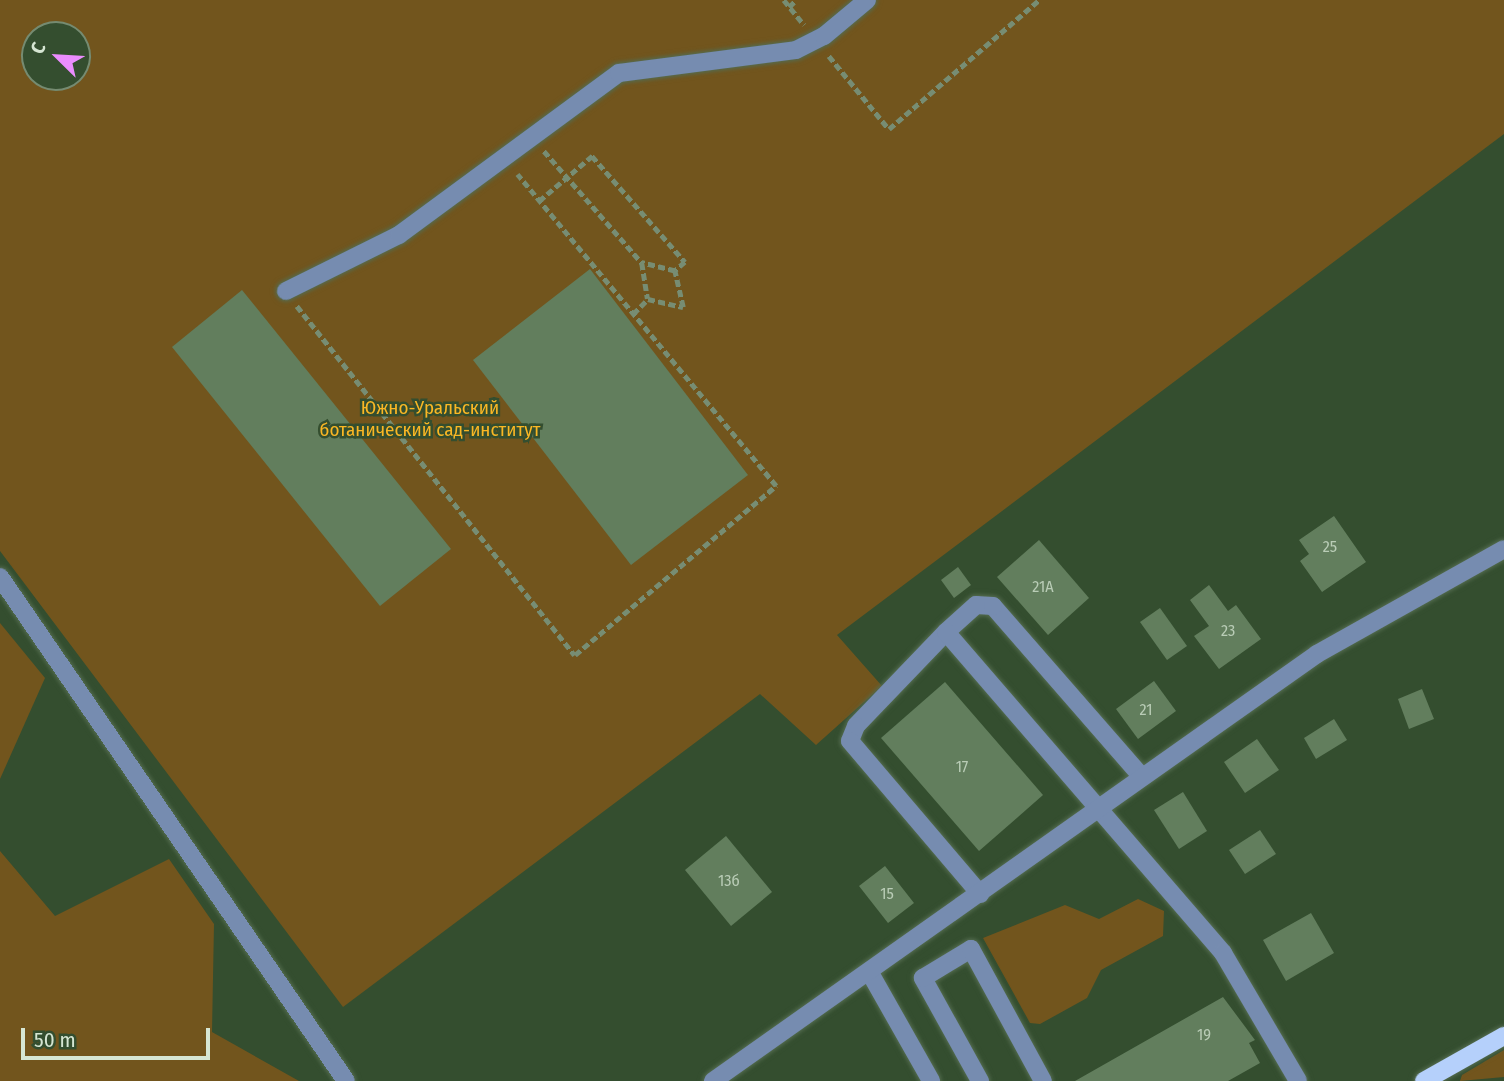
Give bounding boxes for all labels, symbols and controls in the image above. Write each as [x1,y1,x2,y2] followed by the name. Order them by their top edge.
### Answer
[21,21,91,91] north arrow
[26,39,51,57] text: С
[320,397,540,441] park label: Южно-Уральский ботанический сад-институт
[1323,537,1337,557] house number: 25
[1032,577,1054,597] house number: 21А
[1221,621,1235,641] house number: 23
[1140,700,1152,720] house number: 21
[956,757,968,777] house number: 17
[718,871,740,891] house number: 13б
[880,884,894,904] house number: 15
[24,1014,214,1058] scale bar
[1197,1025,1211,1045] house number: 19
[34,1027,76,1053] text: 50 m

